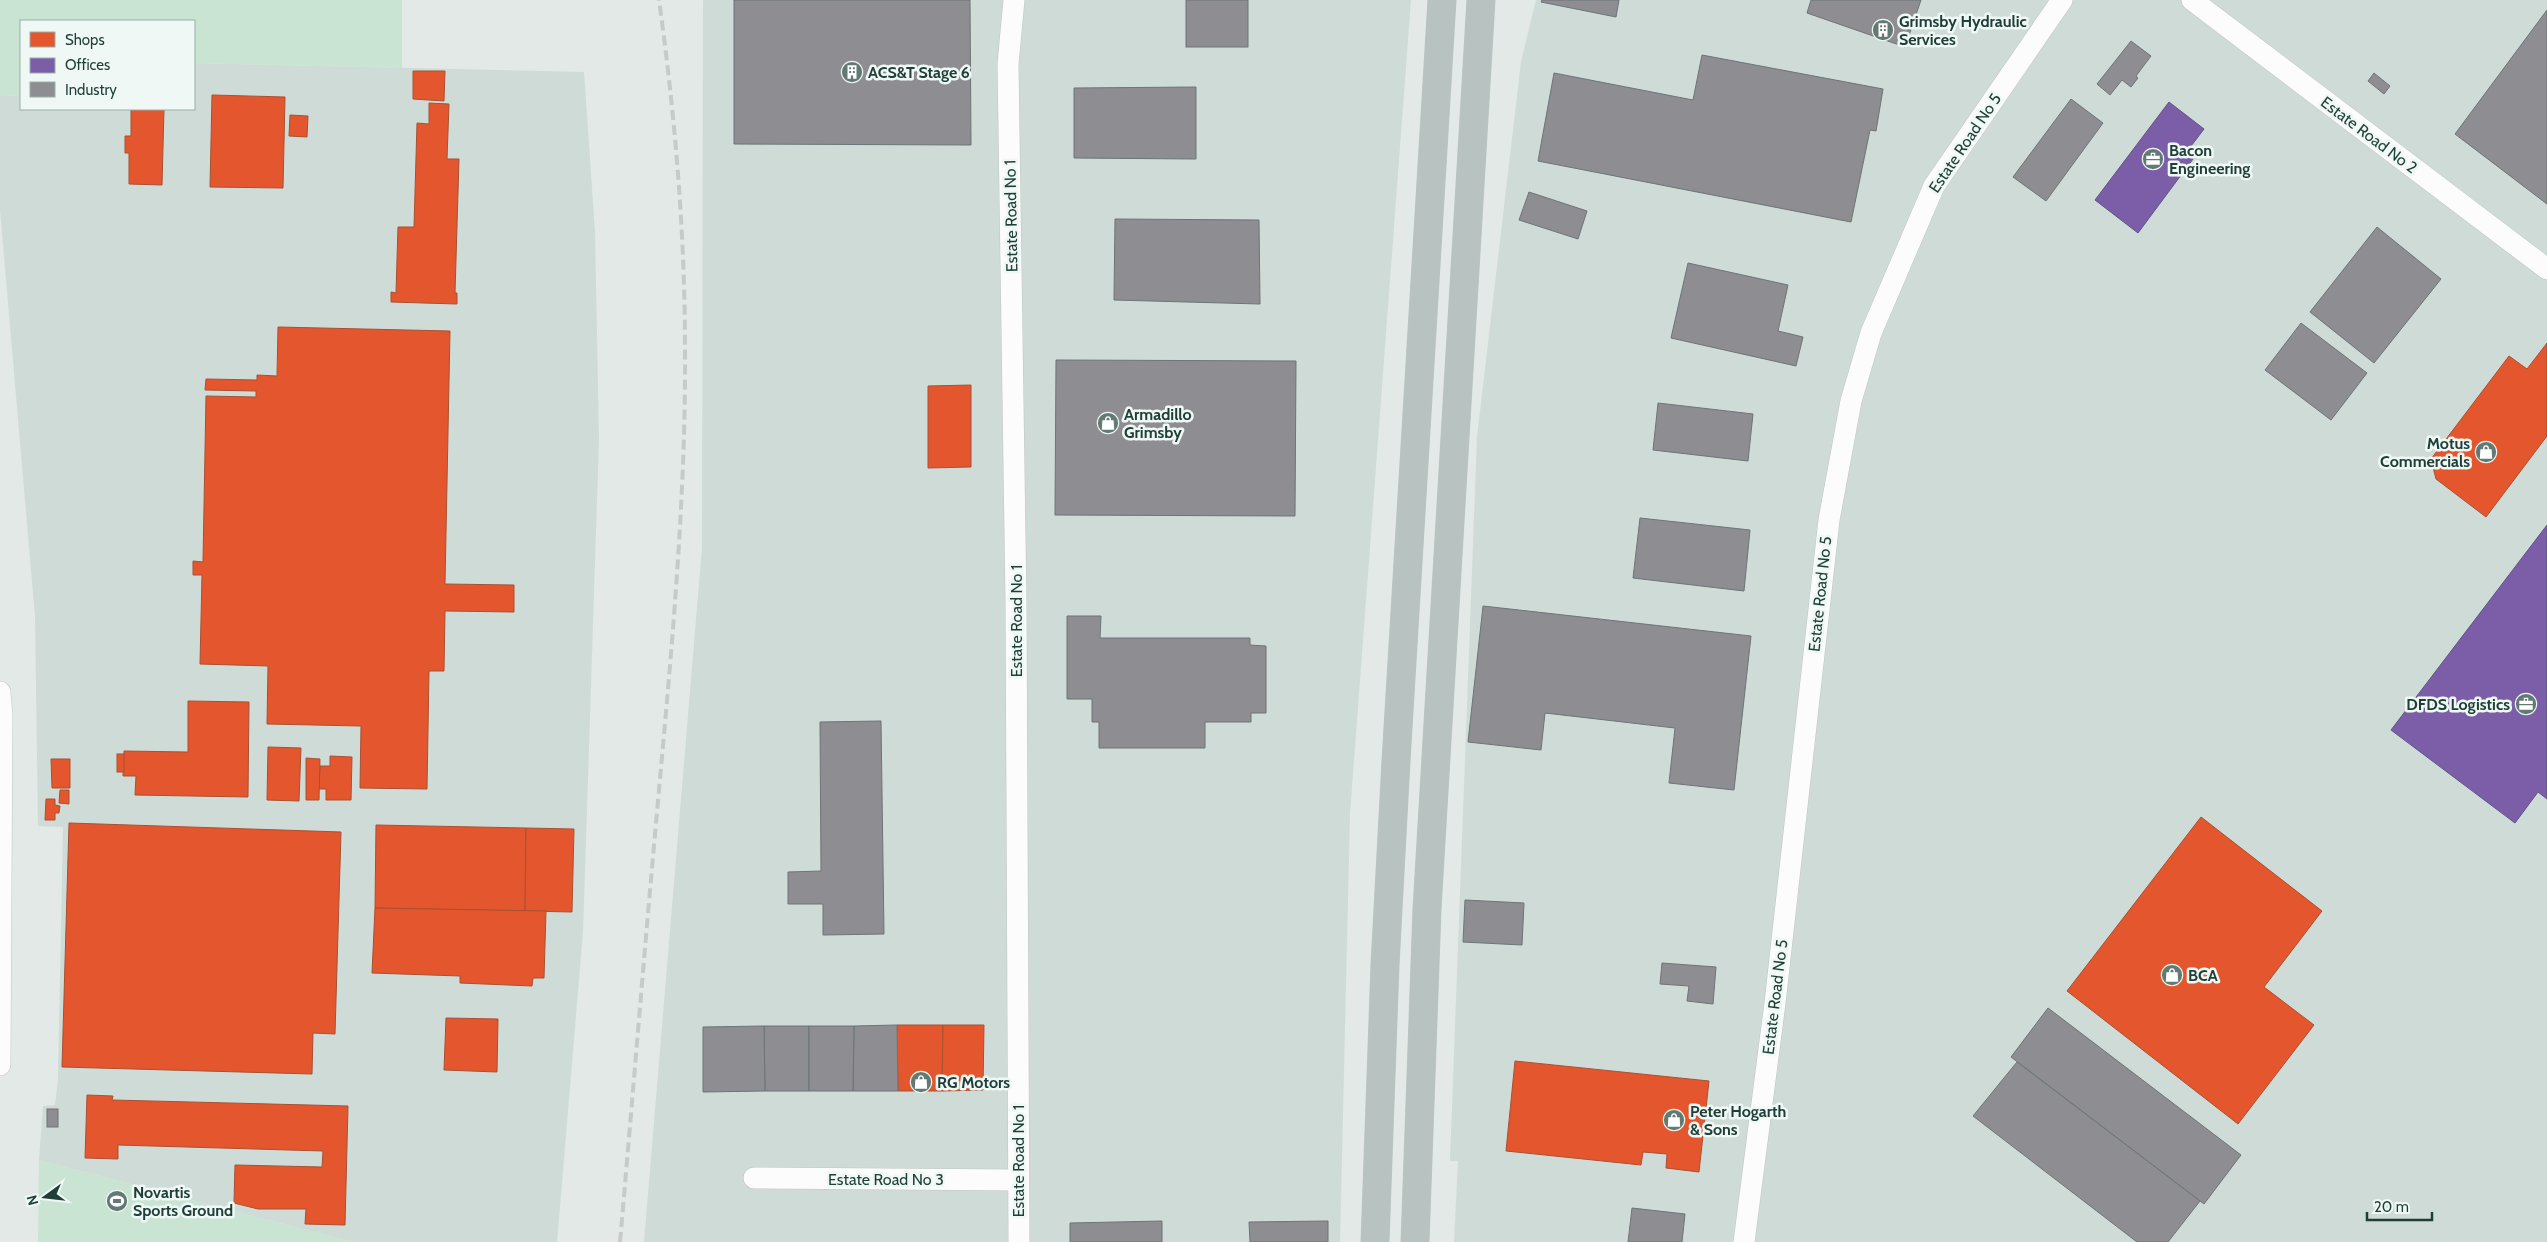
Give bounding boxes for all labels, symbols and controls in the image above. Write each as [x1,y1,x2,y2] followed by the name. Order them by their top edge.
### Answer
[1899,12,2027,49] place label: Grimsby Hydraulic Services
[1871,18,1895,42] building icon: Grimsby Hydraulic Services
[20,20,195,110] legend
[65,31,105,49] text: Shops
[65,56,110,74] text: Offices
[840,60,864,84] building icon: ACS&T Stage 6
[868,63,970,82] place label: ACS&T Stage 6
[65,81,117,99] text: Industry
[1925,90,2005,196] street label: Estate Road No 5
[2317,93,2421,177] street label: Estate Road No 2
[2169,141,2250,178] place label: Bacon Engineering
[2141,147,2165,171] office icon: Bacon Engineering
[1001,160,1021,272] street label: Estate Road No 1
[1124,405,1192,442] place label: Armadillo Grimsby
[1096,411,1120,435] shop icon: Armadillo Grimsby
[2380,434,2470,471] place label: Motus Commercials
[2474,440,2498,464] shop icon: Motus Commercials
[1804,535,1836,653] street label: Estate Road No 5
[1007,565,1026,677] street label: Estate Road No 1
[2514,692,2538,716] office icon: DFDS Logistics
[2406,695,2510,714] place label: DFDS Logistics
[1759,938,1791,1056] street label: Estate Road No 5
[2160,963,2184,987] shop icon: BCA
[2188,966,2218,985] place label: BCA
[909,1070,933,1094] shop icon: RG Motors
[937,1073,1010,1092] place label: RG Motors
[1690,1102,1786,1139] place label: Peter Hogarth & Sons
[1009,1105,1028,1217] street label: Estate Road No 1
[1662,1108,1686,1132] shop icon: Peter Hogarth & Sons
[828,1170,944,1189] street label: Estate Road No 3
[20,1172,70,1222] north arrow
[133,1183,233,1220] place label: Novartis Sports Ground
[105,1189,129,1213] sports icon: Novartis Sports Ground
[2367,1190,2432,1222] scale bar
[22,1193,42,1207] text: N
[2374,1198,2409,1216] text: 20 m

